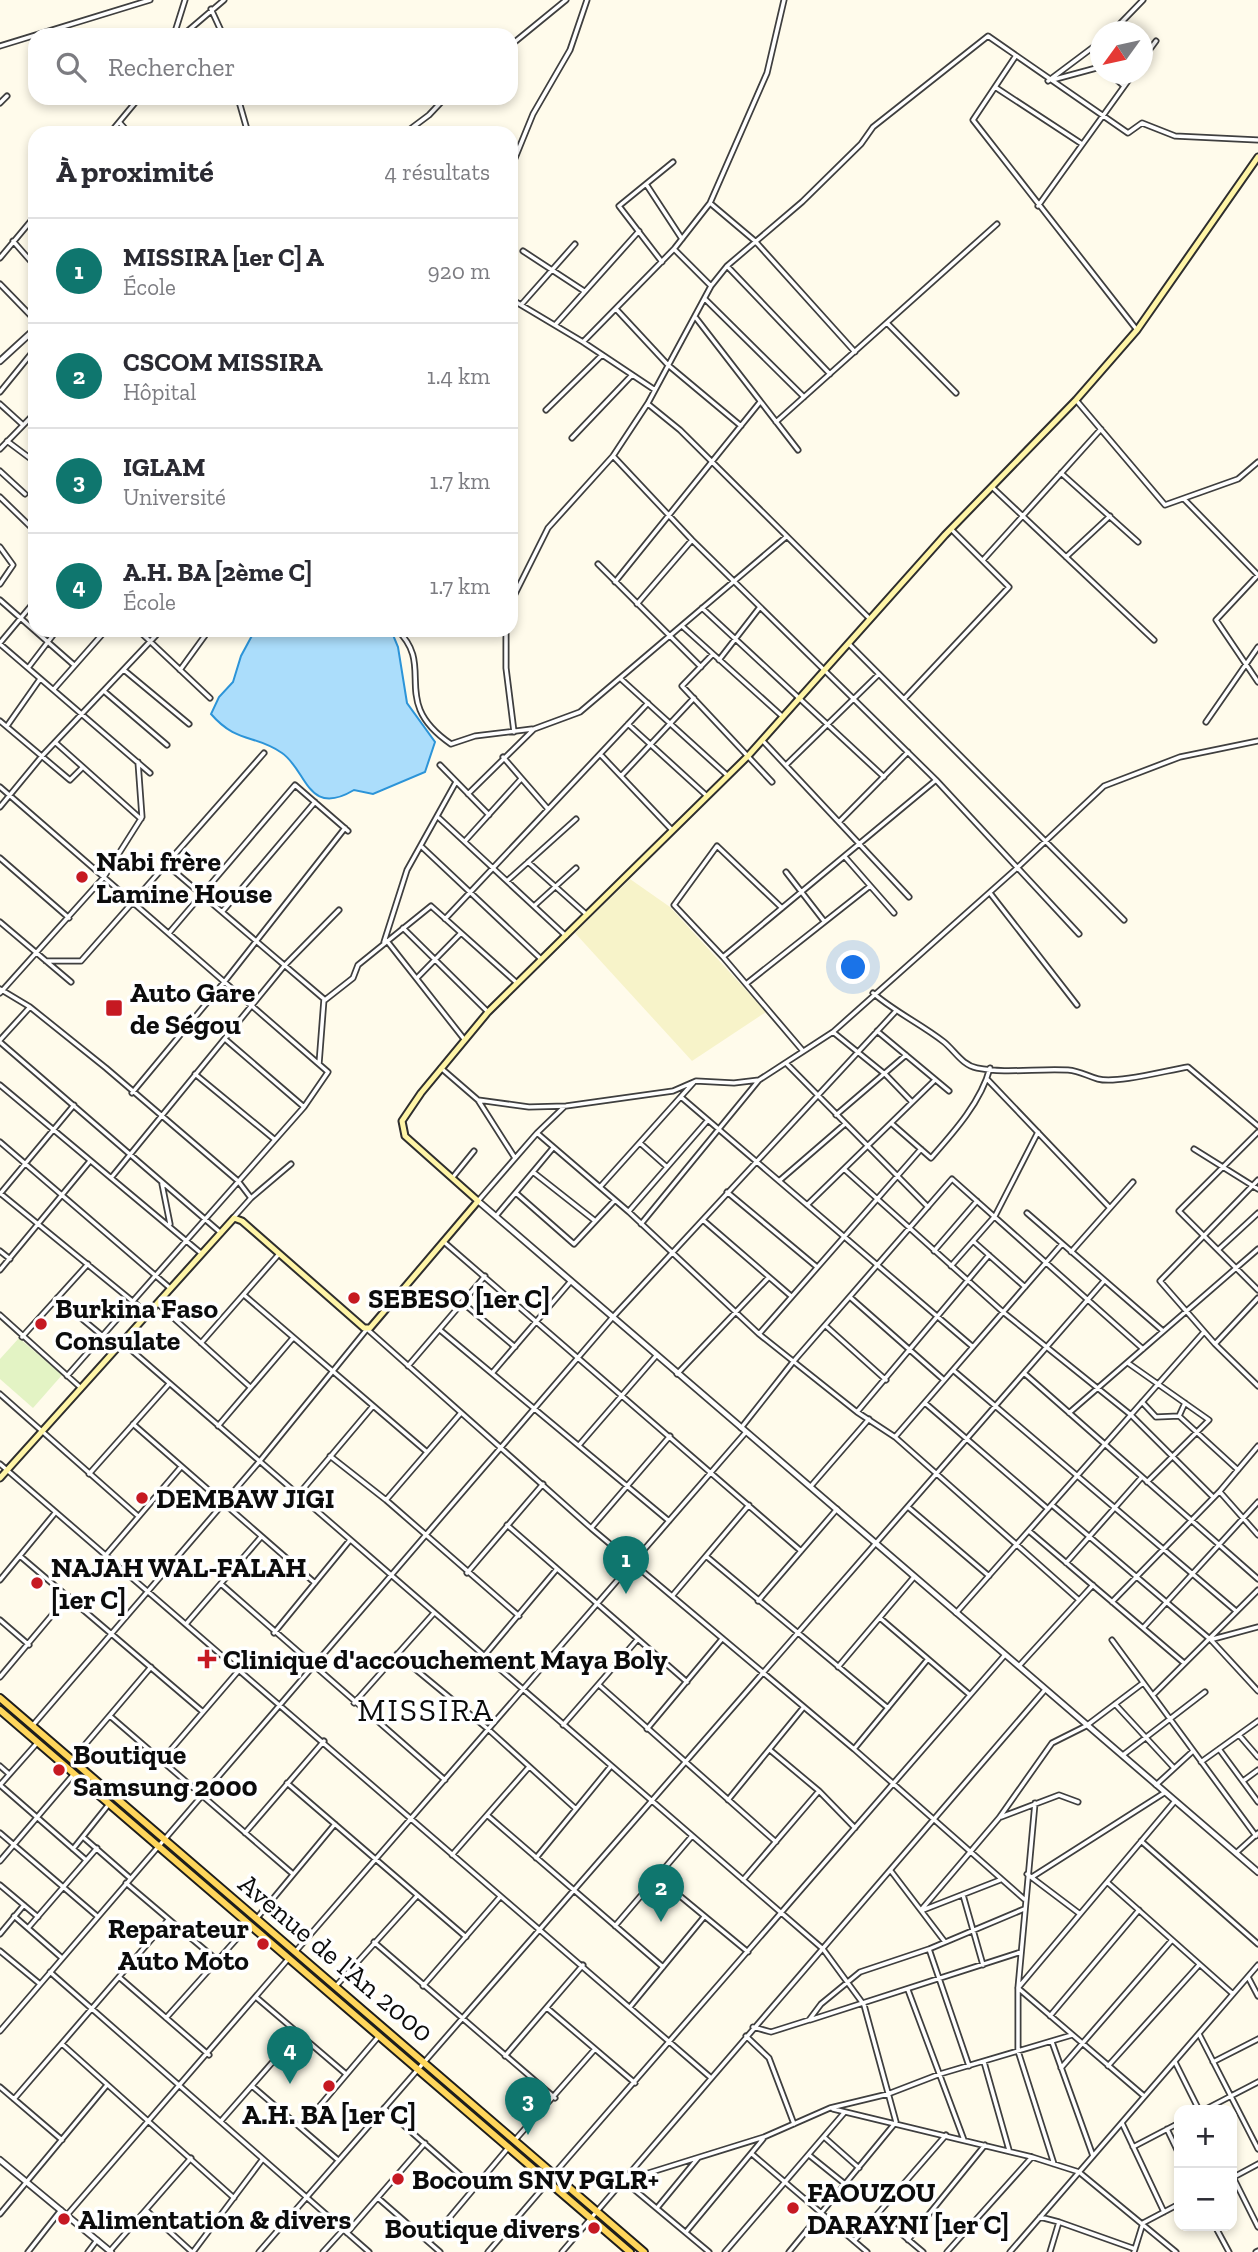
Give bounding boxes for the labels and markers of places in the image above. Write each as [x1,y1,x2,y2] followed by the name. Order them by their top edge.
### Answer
[96,845,272,910] place label: Nabi frère Lamine House
[74,869,90,885] marker: Nabi frère Lamine House
[130,976,255,1041] place label: Auto Gare de Ségou
[104,998,124,1018] marker: Auto Gare de Ségou
[368,1282,550,1315] place label: SEBESO [1er C]
[346,1290,362,1306] marker: SEBESO [1er C]
[55,1292,218,1357] place label: Burkina Faso Consulate
[33,1316,49,1332] marker: Burkina Faso Consulate
[156,1482,335,1515] place label: DEMBAW JIGI
[134,1490,150,1506] marker: DEMBAW JIGI
[603,1536,649,1594] pin: 1
[51,1551,307,1616] place label: NAJAH WAL-FALAH [1er C]
[29,1575,45,1591] marker: NAJAH WAL-FALAH [1er C]
[223,1643,668,1676] place label: Clinique d'accouchement Maya Boly
[197,1649,217,1669] marker: Clinique d'accouchement Maya Boly
[73,1738,258,1803] place label: Boutique Samsung 2000
[51,1762,67,1778] marker: Boutique Samsung 2000
[638,1864,684,1922] pin: 2
[108,1912,249,1977] place label: Reparateur Auto Moto
[255,1936,271,1952] marker: Reparateur Auto Moto
[267,2026,313,2084] pin: 4
[505,2077,551,2135] pin: 3
[321,2078,337,2094] marker: A.H. BA [1er C]
[242,2098,416,2131] place label: A.H. BA [1er C]
[412,2163,659,2196] place label: Bocoum SNV PGLR+
[390,2171,406,2187] marker: Bocoum SNV PGLR+
[807,2176,1009,2241] place label: FAOUZOU DARAYNI [1er C]
[785,2200,801,2216] marker: FAOUZOU DARAYNI [1er C]
[78,2203,352,2236] place label: Alimentation & divers
[56,2211,72,2227] marker: Alimentation & divers
[384,2212,580,2245] place label: Boutique divers
[586,2220,602,2236] marker: Boutique divers

